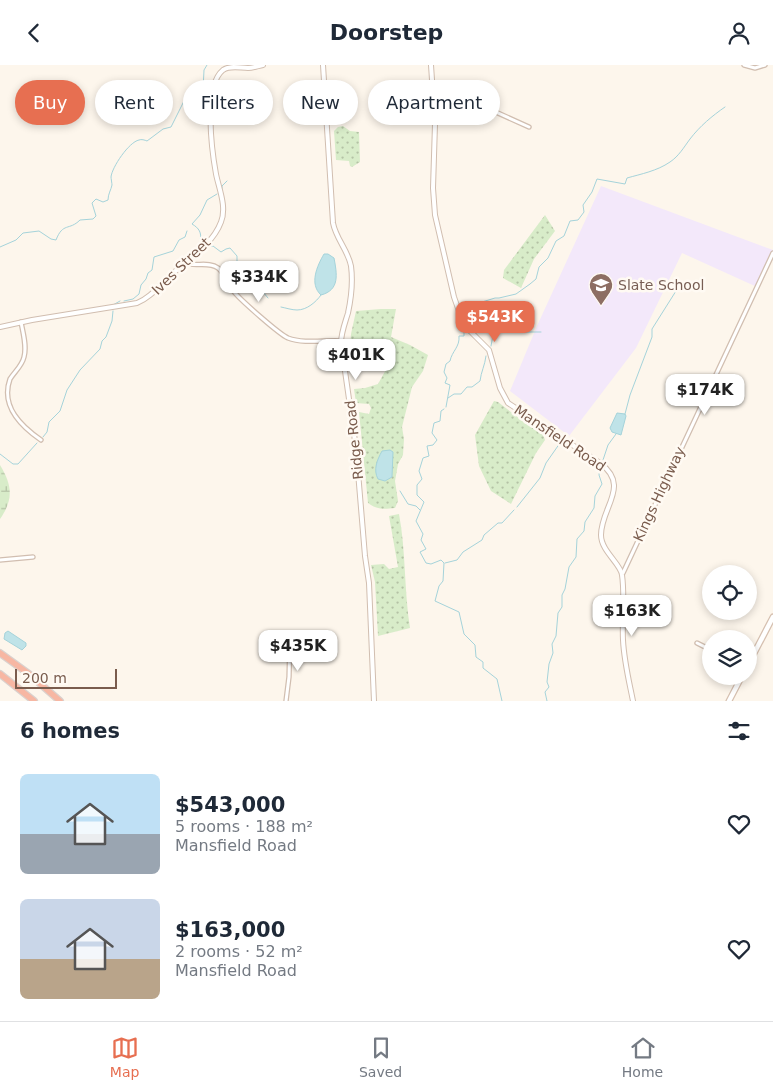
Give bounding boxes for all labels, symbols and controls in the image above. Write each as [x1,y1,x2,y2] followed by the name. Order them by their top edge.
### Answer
[20,19,48,47] icon: back
[725,19,753,47] icon: person
[330,20,443,45] text: Doorstep
[15,80,85,125] chip: Buy
[95,80,173,125] chip: Rent
[183,80,273,125] chip: Filters
[283,80,358,125] chip: New
[368,80,500,125] chip: Apartment
[148,234,214,298] street label: Ives Street
[224,261,294,303] pin: $334K
[231,267,287,286] text: $334K
[588,272,614,306] school or university icon: Slate School
[618,277,704,293] place label: Slate School
[460,301,530,343] pin: $543K
[467,307,523,326] text: $543K
[321,339,391,381] pin: $401K
[328,345,384,364] text: $401K
[670,373,740,416] pin: $174K
[677,380,733,399] text: $174K
[342,400,366,480] street label: Ridge Road
[511,402,609,474] street label: Mansfield Road
[630,444,688,544] street label: Kings Highway
[702,565,757,685] map controls
[702,565,757,620] button: locate
[597,595,667,637] pin: $163K
[604,601,660,620] text: $163K
[263,629,333,672] pin: $435K
[702,630,757,685] button: layers
[270,636,326,655] text: $435K
[15,666,118,689] scale bar
[22,670,67,686] text: 200 m
[725,717,753,745] icon: filters
[20,719,120,743] text: 6 homes
[175,793,285,817] text: $543,000
[60,794,120,854] icon: home
[725,810,753,838] icon: heart
[175,817,313,836] text: 5 rooms · 188 m²
[175,836,297,855] text: Mansfield Road
[175,918,285,942] text: $163,000
[60,919,120,979] icon: home
[725,935,753,963] icon: heart
[175,942,303,961] text: 2 rooms · 52 m²
[175,961,297,980] text: Mansfield Road
[110,1034,139,1080] tab: Map
[359,1034,402,1080] tab: Saved
[622,1034,663,1080] tab: Home

